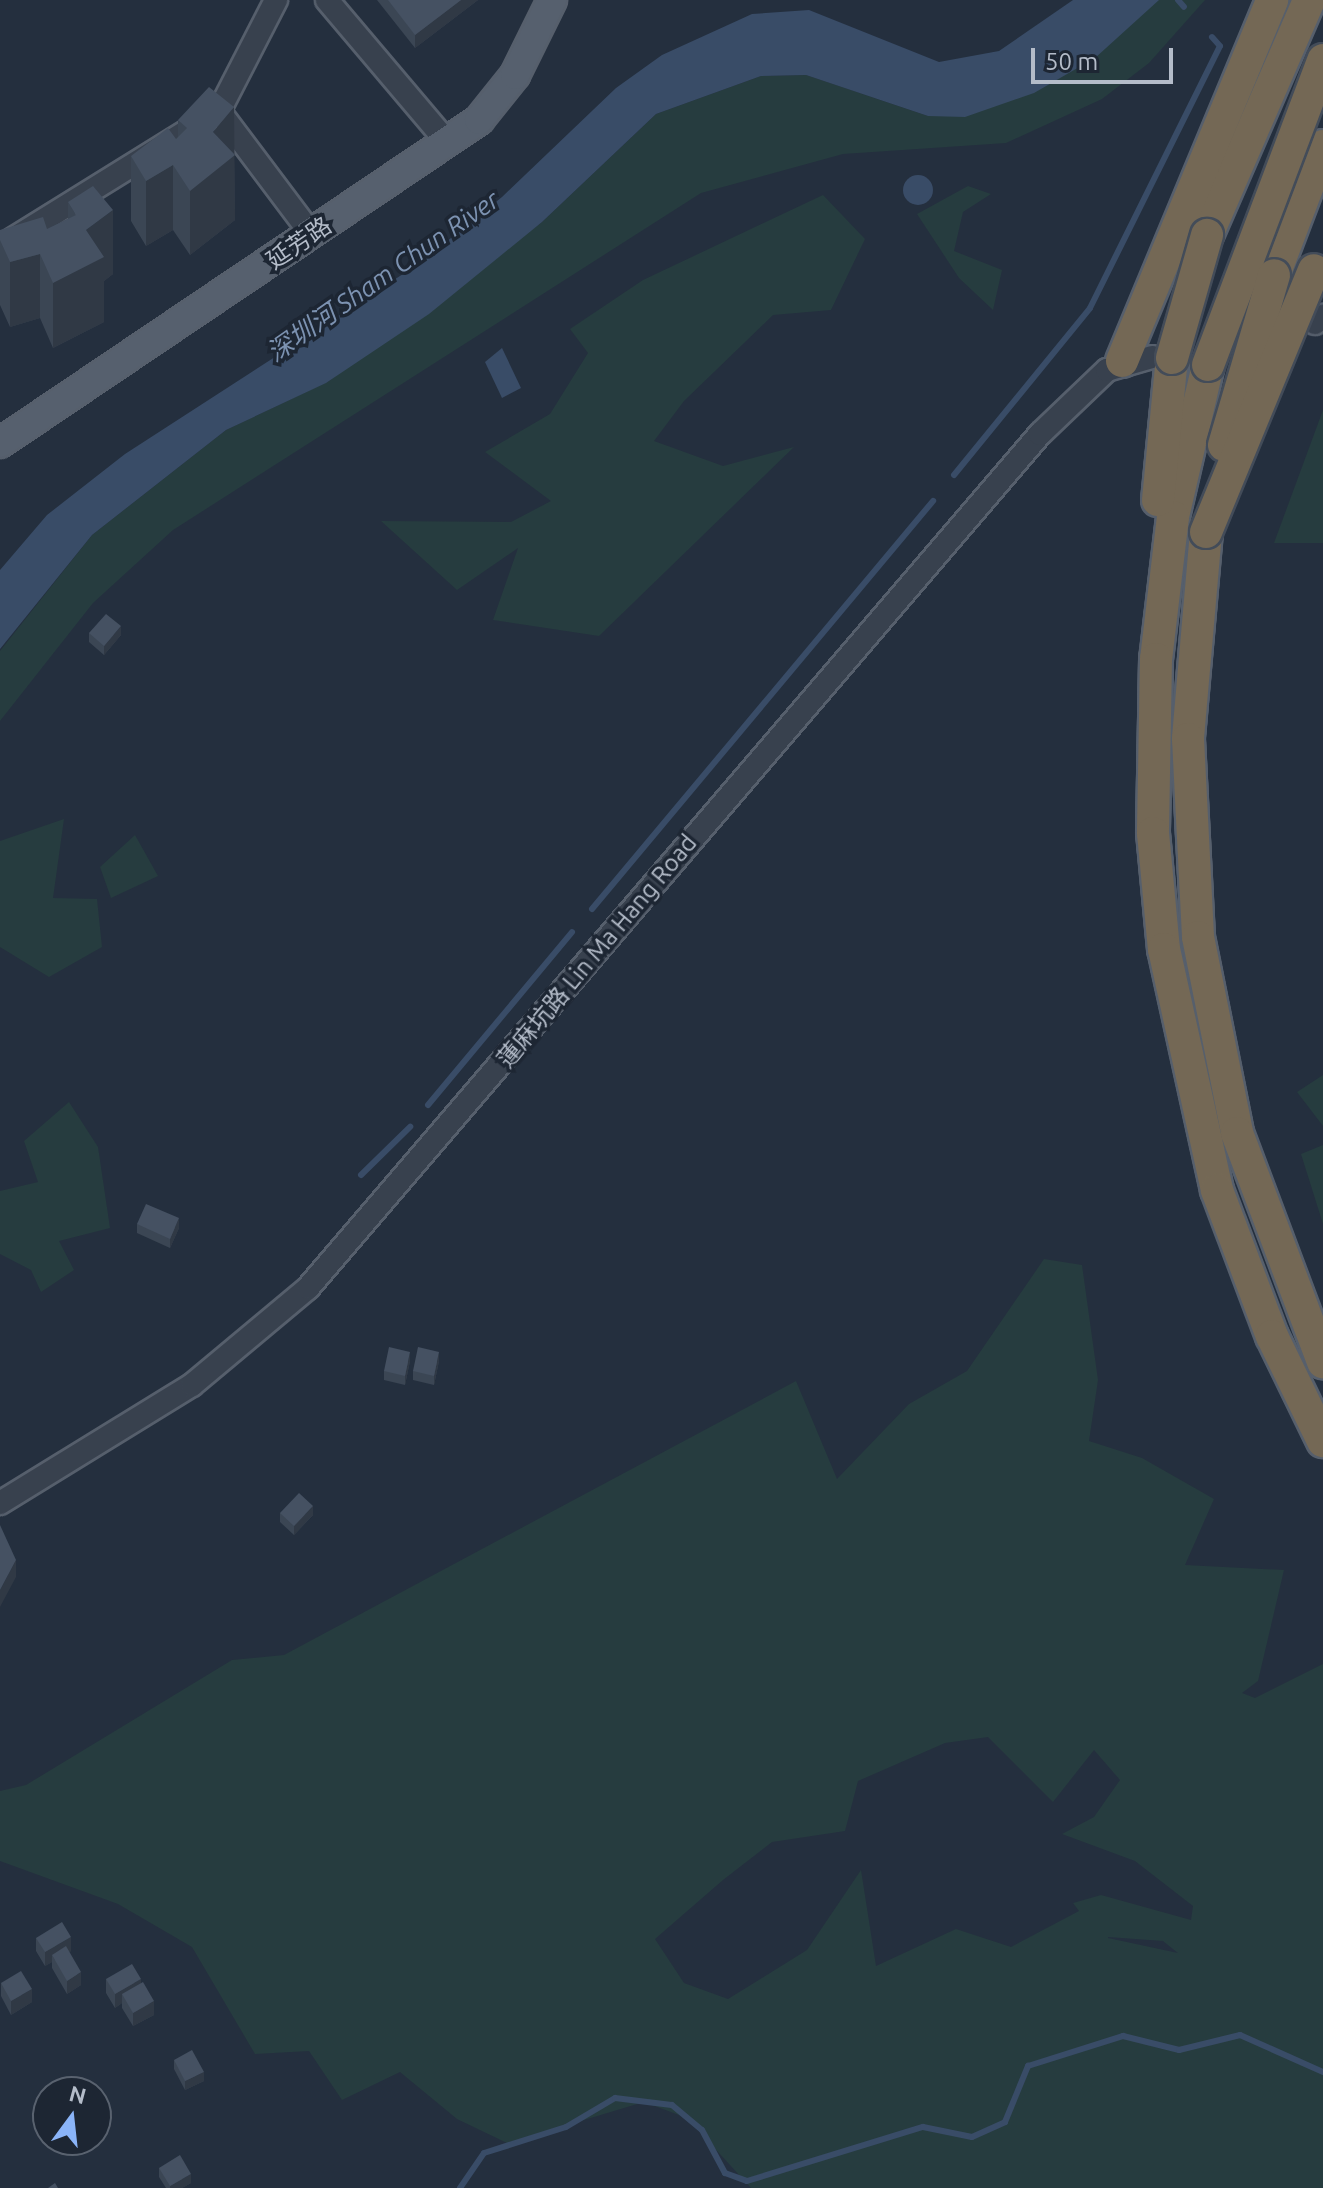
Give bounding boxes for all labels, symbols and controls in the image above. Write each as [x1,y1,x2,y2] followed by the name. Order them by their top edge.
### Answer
[1035,32,1177,82] scale bar
[1045,48,1098,75] text: 50 m
[261,184,505,368] water label: 深圳河 Sham Chun River
[261,211,337,275] street label: 延芳路
[491,829,703,1073] street label: 蓮麻坑路 Lin Ma Hang Road
[32,2076,112,2156] north arrow
[67,2080,89,2108] text: N

